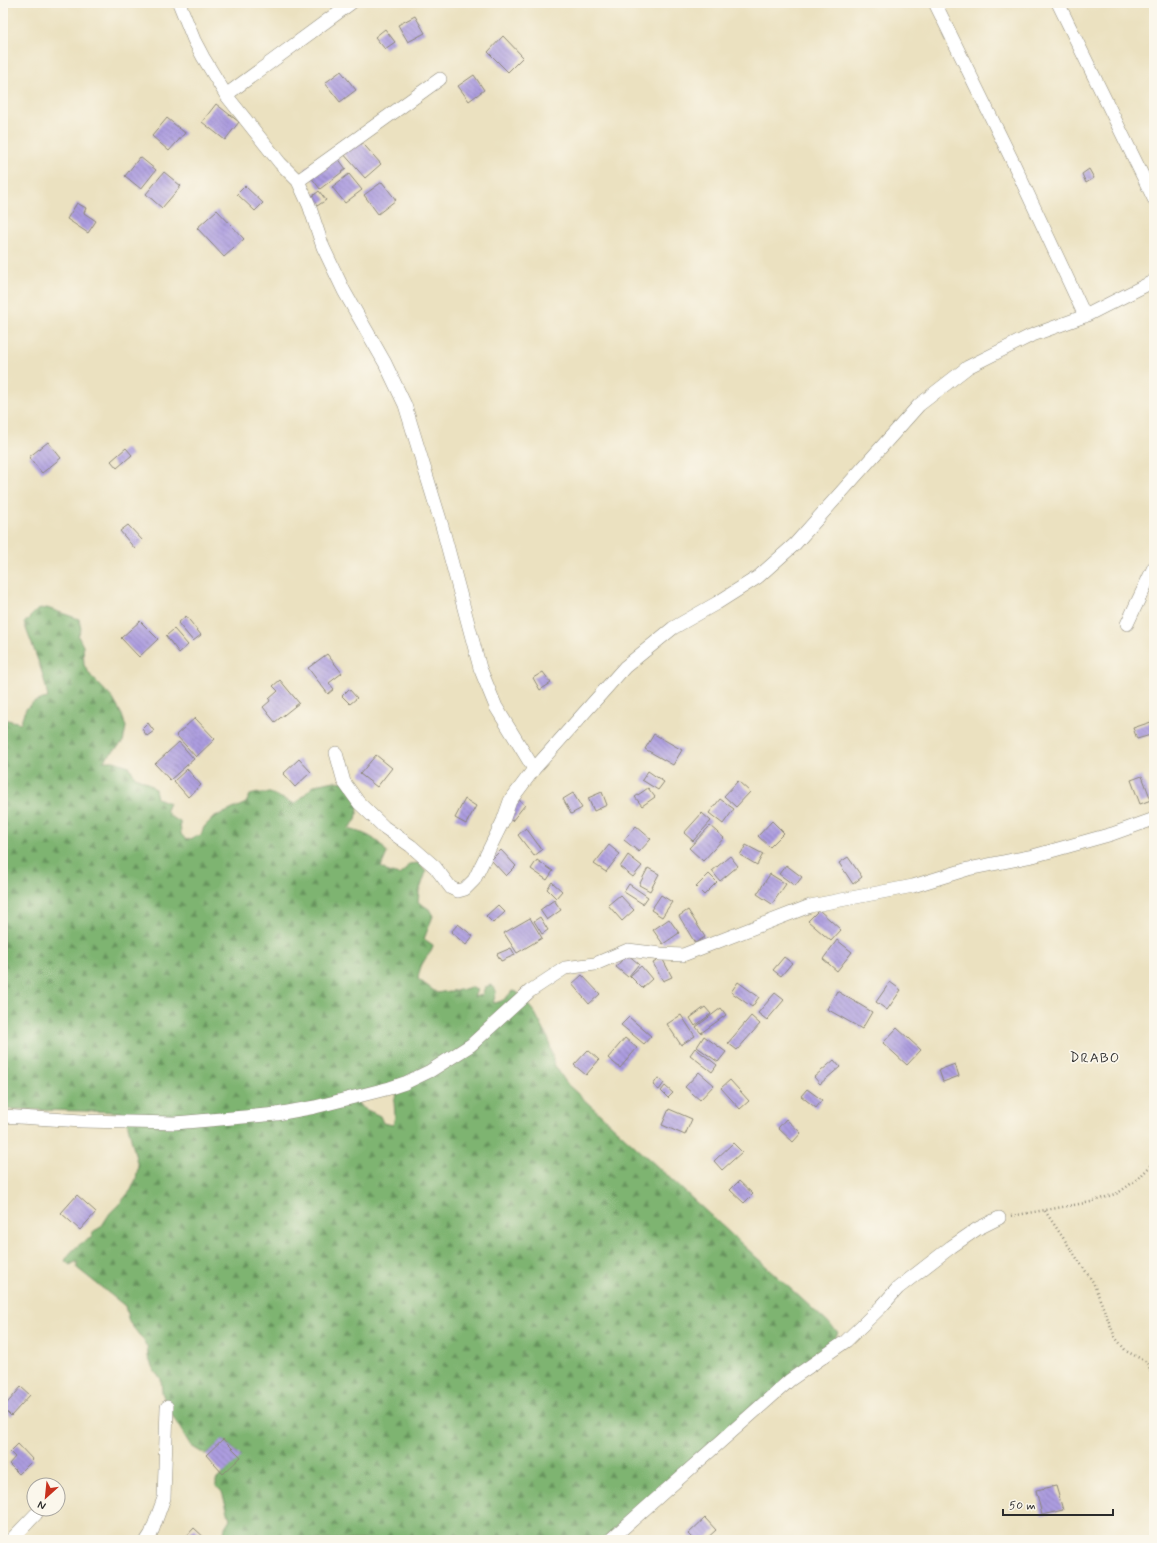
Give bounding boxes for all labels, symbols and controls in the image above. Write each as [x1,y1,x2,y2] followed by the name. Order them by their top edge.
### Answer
[1070,1049,1120,1067] district label: DRABO
[26,1477,66,1517] north arrow
[1003,1491,1113,1517] scale bar
[35,1497,48,1513] text: N
[1009,1498,1036,1514] text: 50 m

